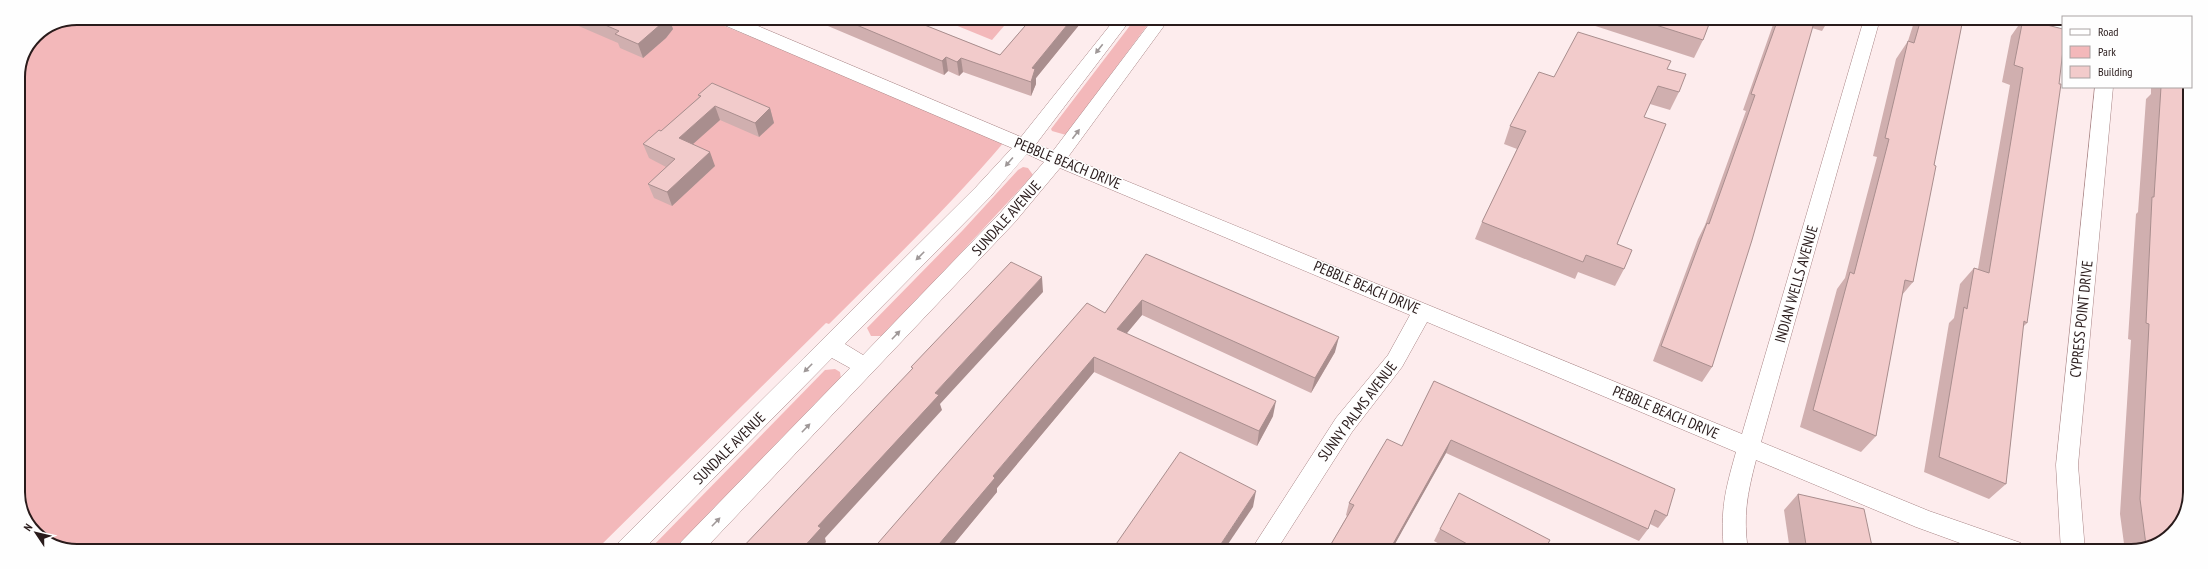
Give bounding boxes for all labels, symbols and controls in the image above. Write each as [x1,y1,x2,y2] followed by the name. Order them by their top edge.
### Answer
[2062,16,2192,88] legend
[2098,24,2118,39] text: Road
[1094,44,1103,55] one-way arrow
[2098,44,2116,59] text: Park
[2098,64,2133,79] text: Building
[1071,128,1080,139] one-way arrow
[1012,133,1124,193] street label: PEBBLE BEACH DRIVE
[1005,157,1014,167] one-way arrow
[967,176,1045,260] street label: SUNDALE AVENUE
[1770,223,1822,345] street label: INDIAN WELLS AVENUE
[915,252,925,261] one-way arrow
[1311,256,1423,318] street label: PEBBLE BEACH DRIVE
[2065,260,2097,378] street label: CYPRESS POINT DRIVE
[891,330,901,340] one-way arrow
[1313,357,1401,465] street label: SUNNY PALMS AVENUE
[803,363,813,373] one-way arrow
[1610,381,1722,443] street label: PEBBLE BEACH DRIVE
[689,408,769,488] street label: SUNDALE AVENUE
[801,423,811,433] one-way arrow
[16,513,56,553] north arrow
[711,517,720,527] one-way arrow
[20,521,35,534] text: N

